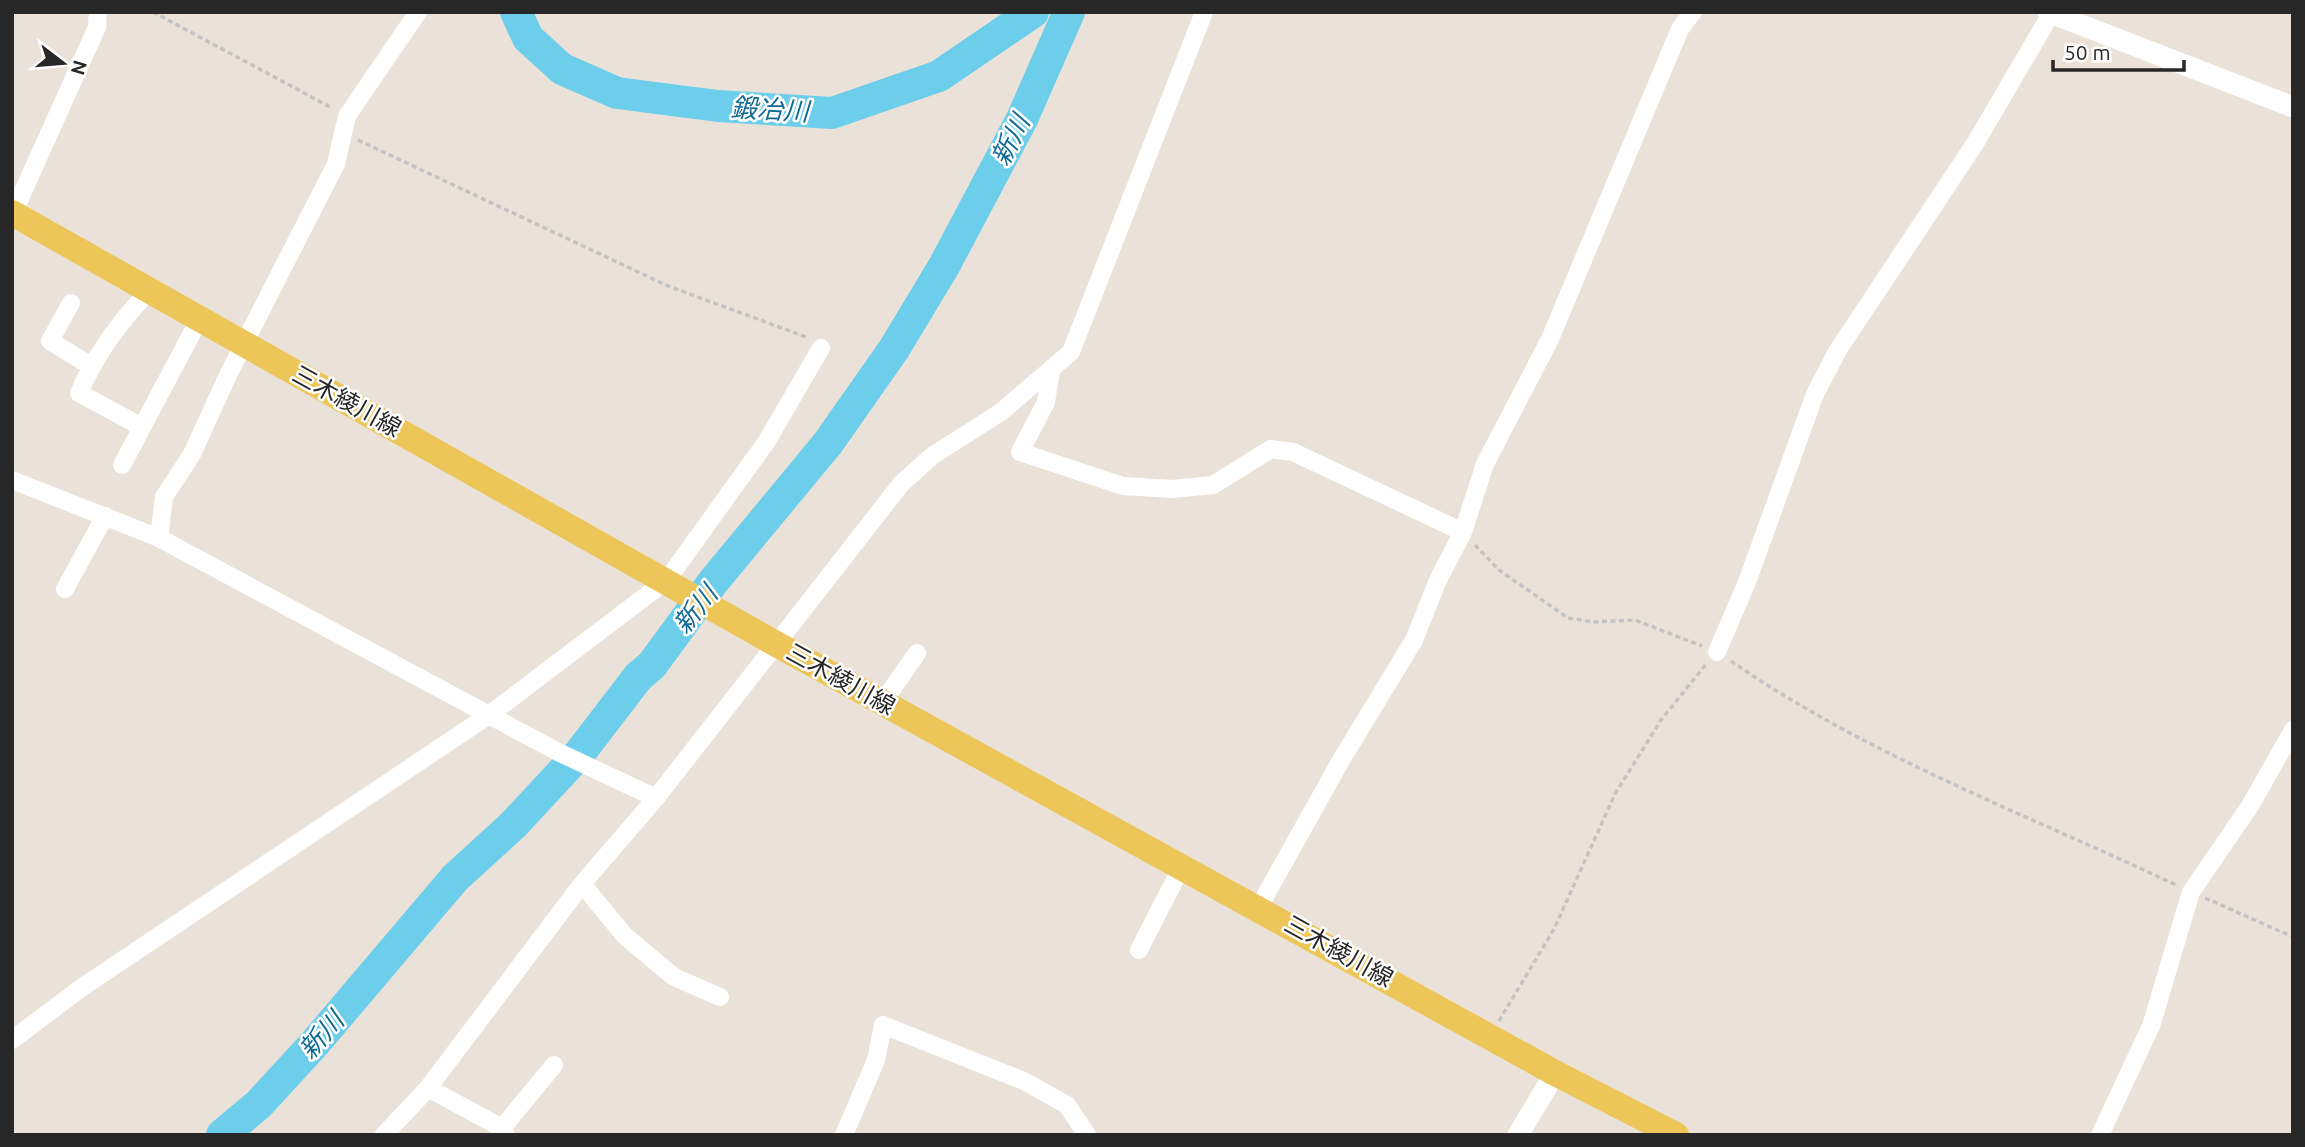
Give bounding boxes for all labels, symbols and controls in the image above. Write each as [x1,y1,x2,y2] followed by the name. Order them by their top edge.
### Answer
[28,28,98,98] north arrow
[2053,28,2184,72] scale bar
[2064,40,2111,64] text: 50 m
[67,58,92,78] text: N
[730,92,813,126] water label: 鍛冶川
[985,108,1036,170] water label: 新川
[288,360,406,442] street label: 三木綾川線
[667,577,725,638] water label: 新川
[782,638,900,720] street label: 三木綾川線
[1280,910,1398,992] street label: 三木綾川線
[293,1004,351,1064] water label: 新川

